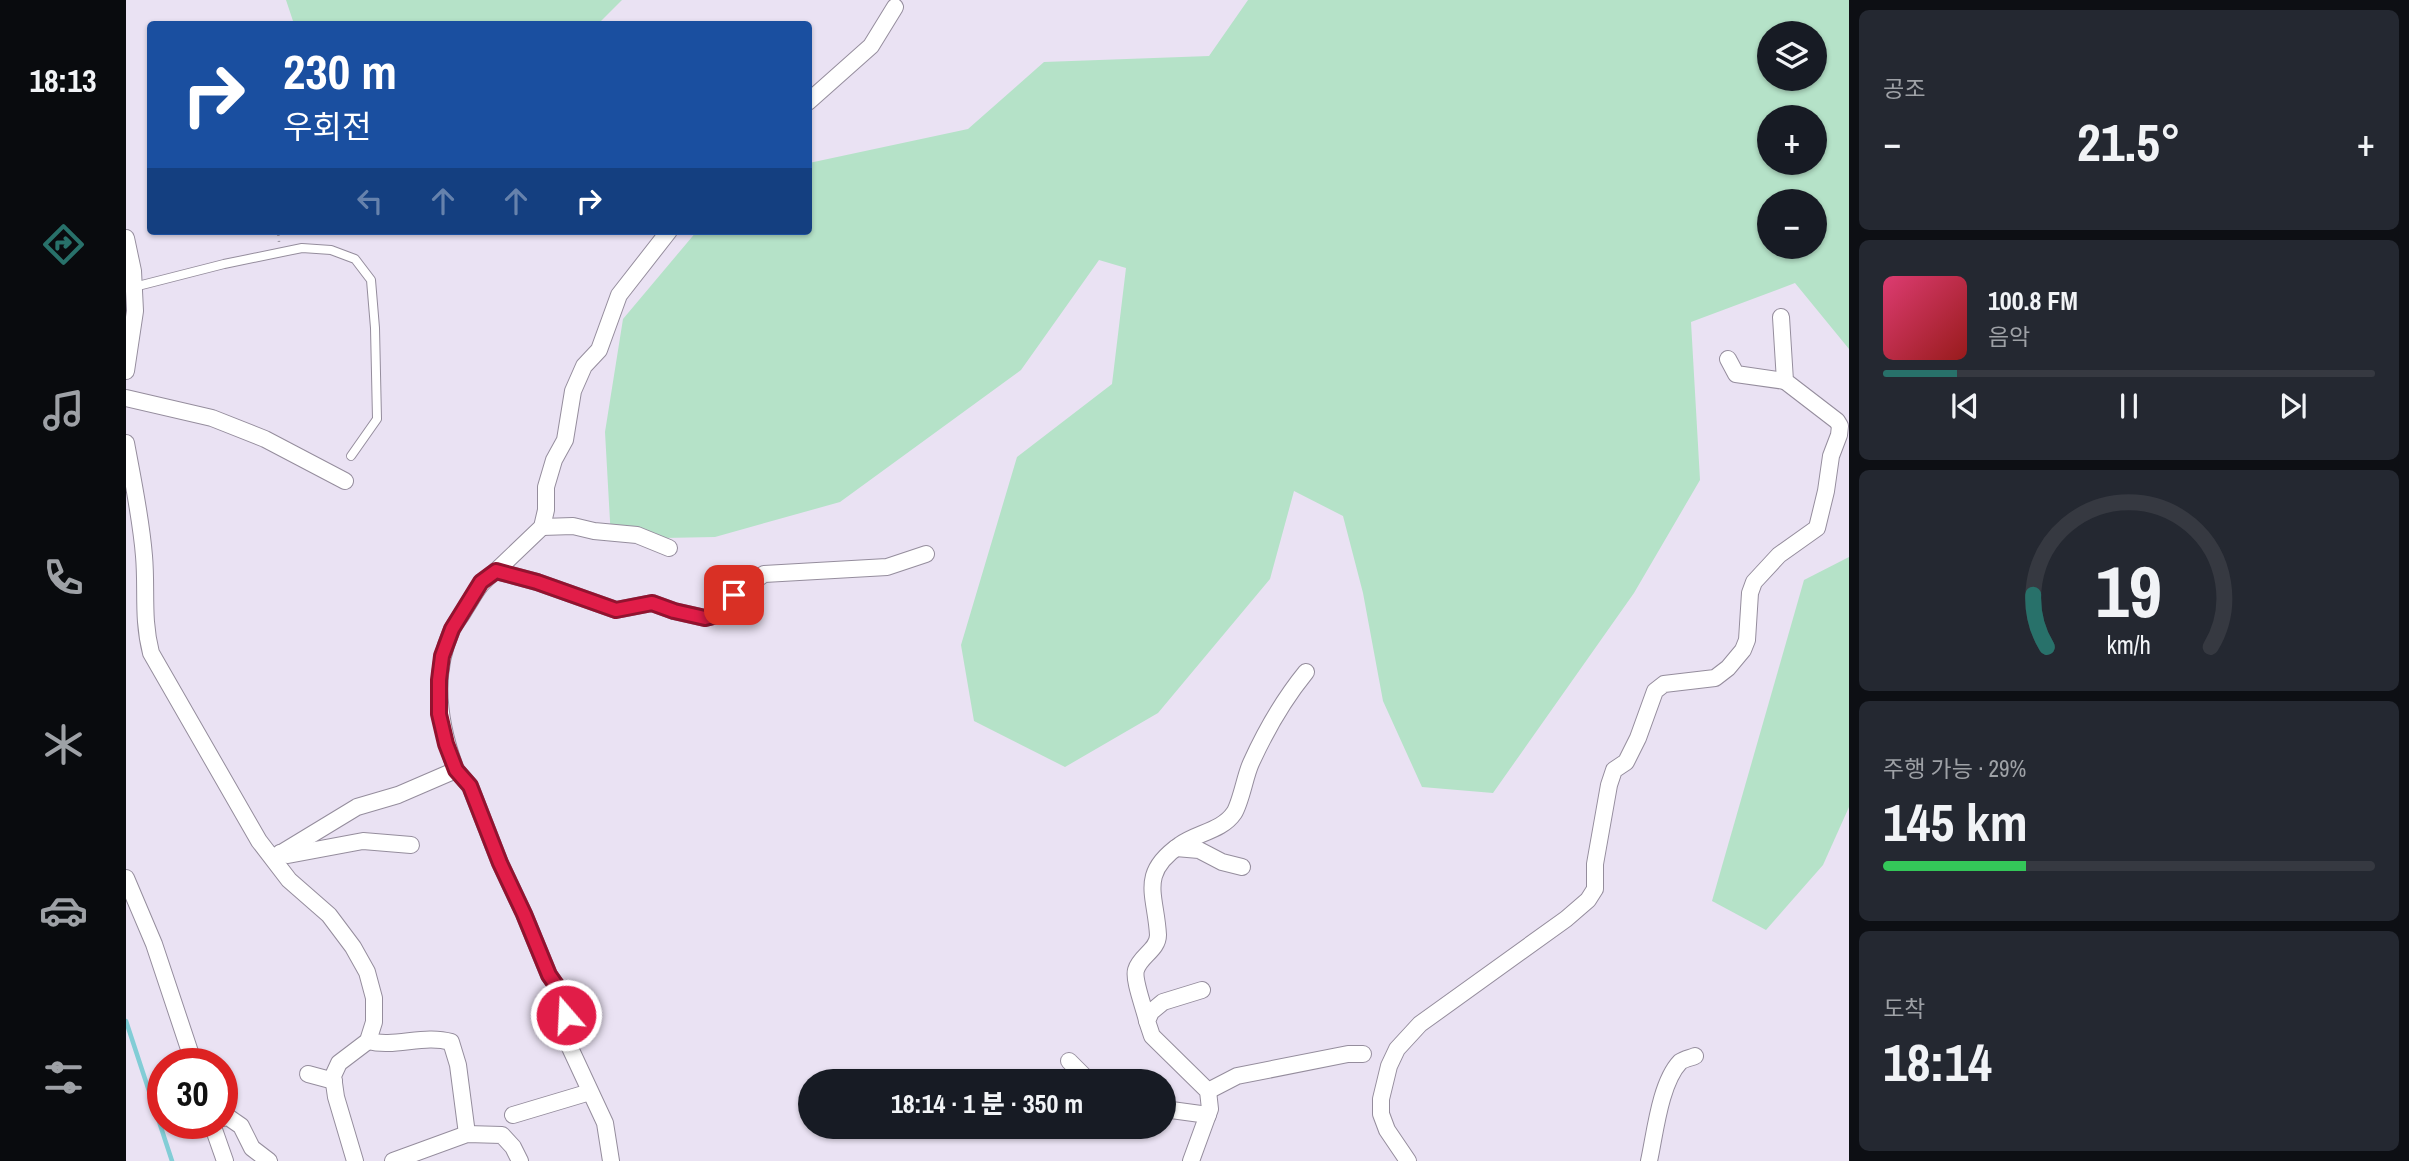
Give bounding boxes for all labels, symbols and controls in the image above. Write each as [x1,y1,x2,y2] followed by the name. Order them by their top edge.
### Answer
[1757,21,1827,259] map controls
[1757,21,1827,91] button: layers
[283,38,397,104] text: 230 m
[168,49,259,140] icon: right
[29,59,97,102] text: 18:13
[1883,73,1925,104] text: 공조
[283,105,371,148] text: 우회전
[1757,105,1827,175] button: +
[2077,107,2181,177] text: 21.5°
[1883,117,1901,168] text: −
[2357,117,2375,168] text: +
[351,182,389,220] icon: left
[424,182,462,220] icon: ahead
[497,182,535,220] icon: ahead
[570,182,608,220] icon: right
[1757,189,1827,259] button: −
[39,220,88,269] icon: directions
[1988,283,2078,318] text: 100.8 FM
[1988,321,2030,352] text: 음악
[39,386,88,435] icon: music
[1946,387,1984,425] icon: previous
[2110,387,2148,425] icon: pause
[2274,387,2312,425] icon: next
[2096,542,2162,640] text: 19
[39,553,88,602] icon: phone
[704,565,764,625] pin
[715,576,753,614] icon: arrive
[2107,627,2151,661] text: km/h
[39,720,88,769] icon: climate
[1883,753,2026,784] text: 주행 가능 · 29%
[1883,787,2028,857] text: 145 km
[39,886,88,935] icon: car
[529,978,603,1052] position arrow
[1883,993,1925,1024] text: 도착
[1883,1027,1992,1097] text: 18:14
[147,1048,238,1139] speed limit sign: 30
[39,1053,88,1102] icon: filters
[891,1086,1083,1121] text: 18:14 · 1 분 · 350 m

